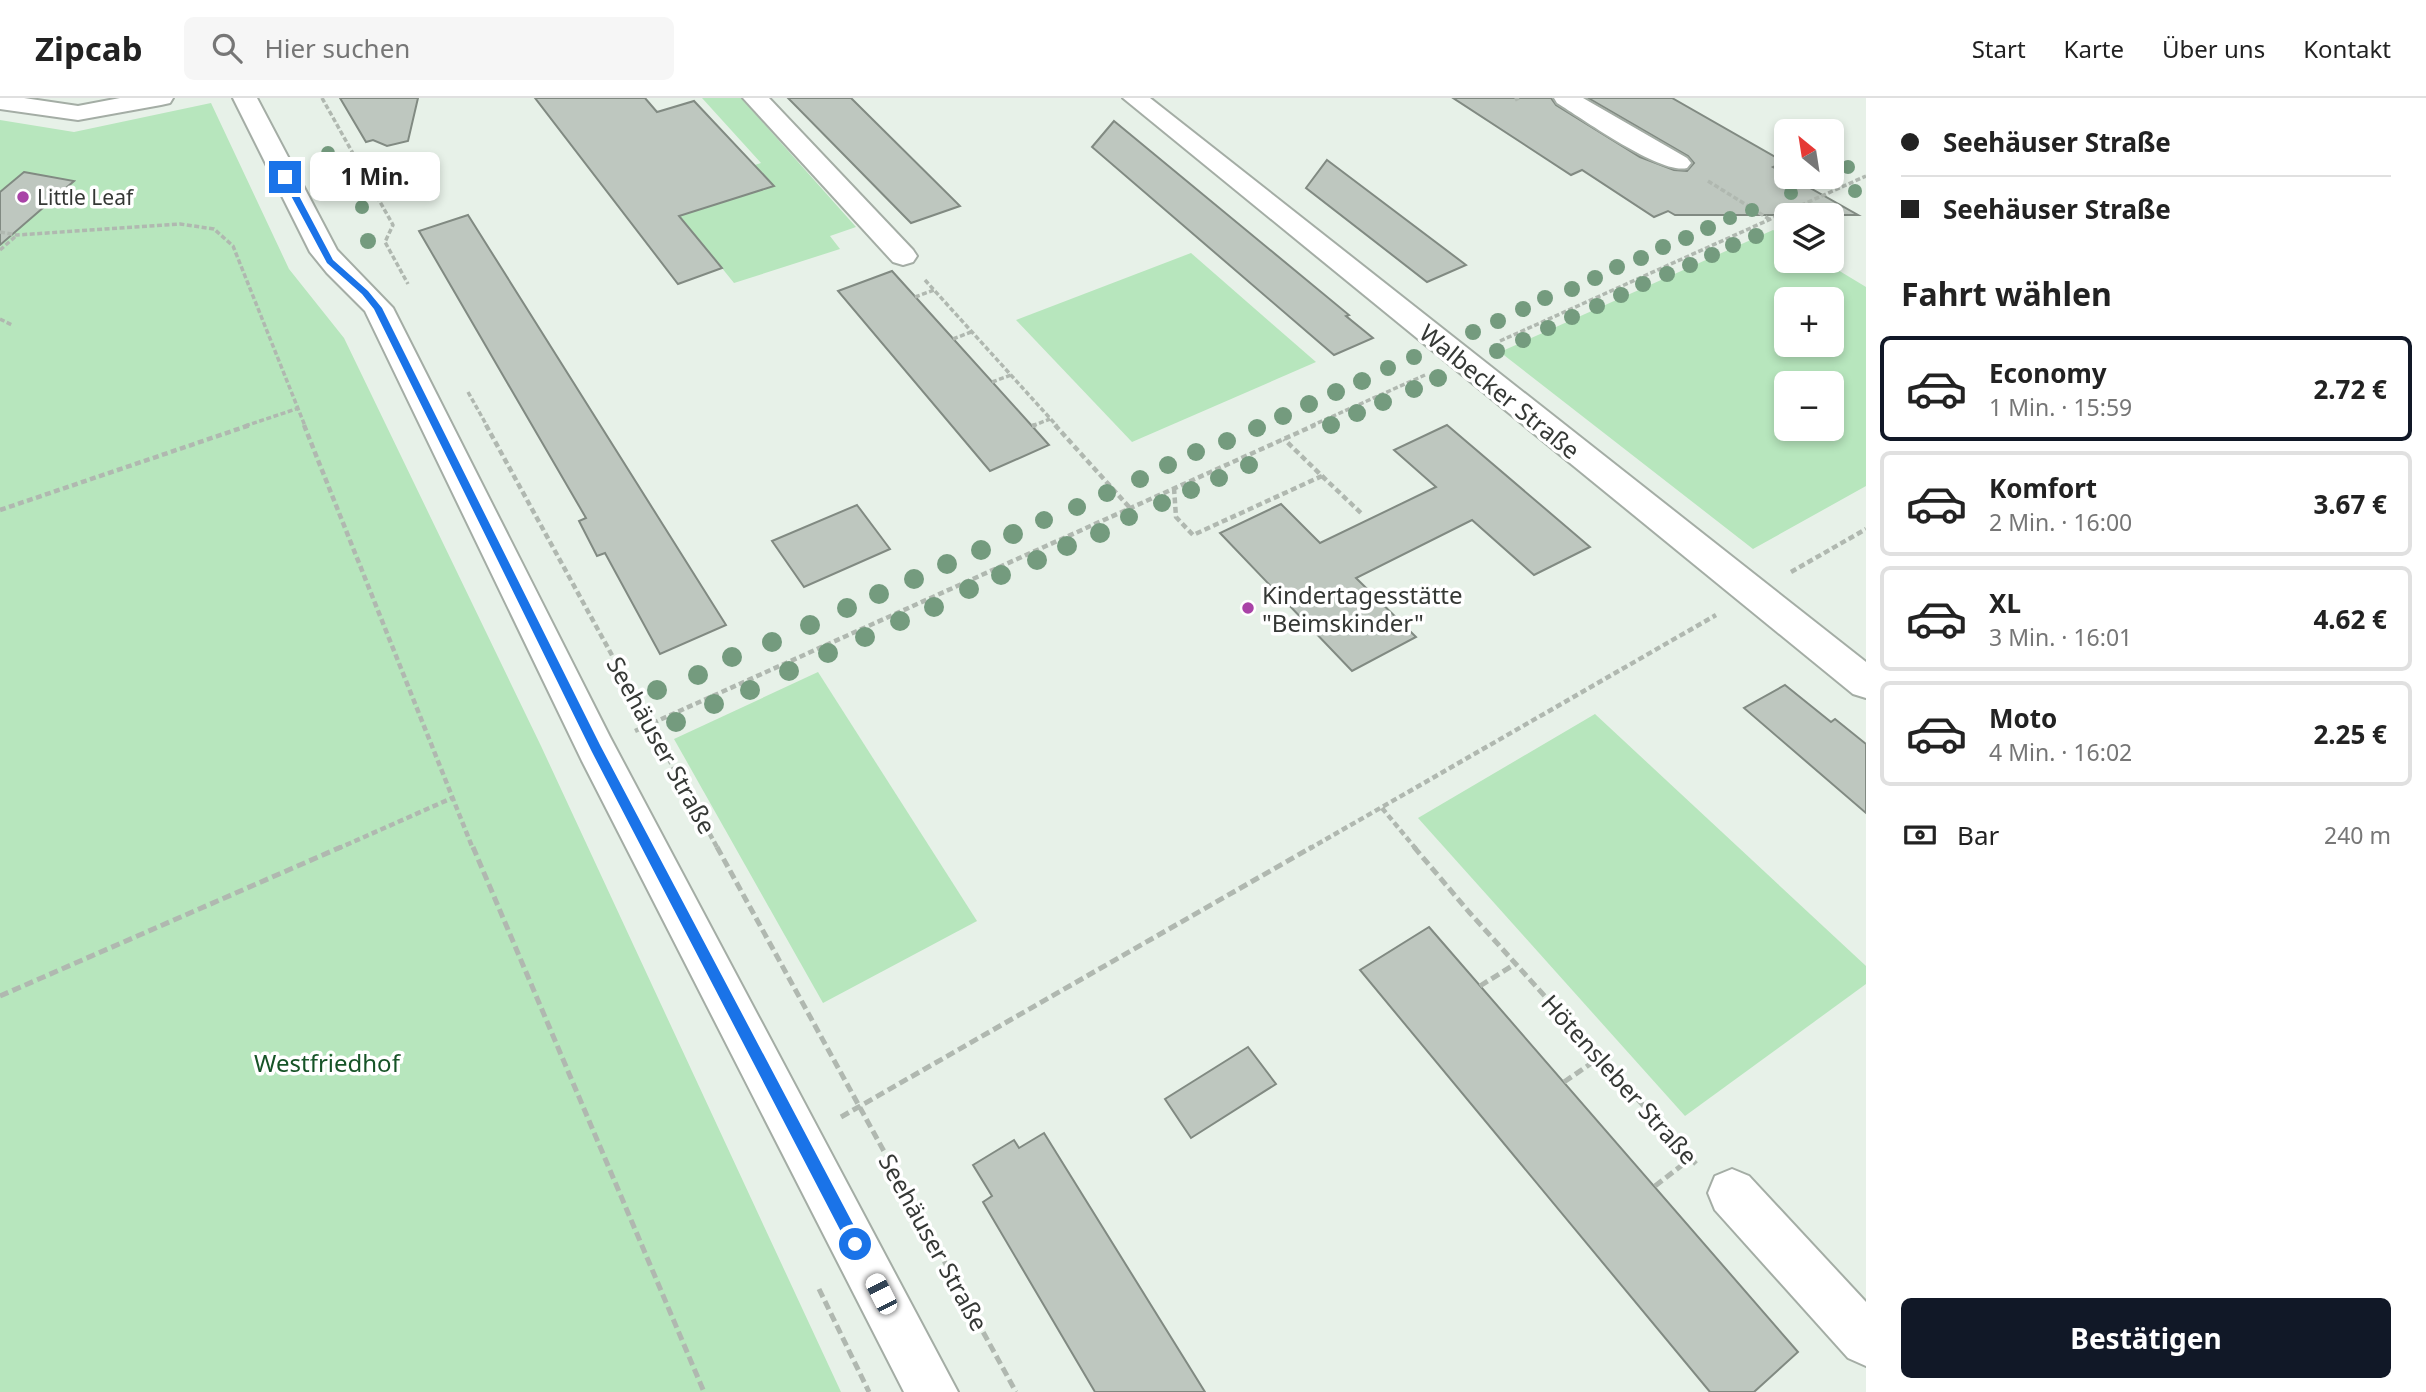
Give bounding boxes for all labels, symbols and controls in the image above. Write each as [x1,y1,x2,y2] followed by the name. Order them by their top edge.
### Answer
[184,17,674,80] search box
[35,26,142,71] text: Zipcab
[208,29,246,67] icon: search
[264,30,410,66] text: Hier suchen
[1972,32,2026,65] text: Start
[2064,32,2124,65] text: Karte
[2162,32,2265,65] text: Über uns
[2303,32,2391,65] text: Kontakt
[1774,119,1844,189] north arrow
[1774,119,1844,441] map controls
[1943,124,2171,160] text: Seehäuser Straße
[310,153,439,202] callout: 1 Min.
[340,160,410,192] text: 1 Min.
[269,161,301,193] route end
[37,183,135,211] place label: Little Leaf
[15,189,31,205] marker: Little Leaf
[1943,191,2171,227] text: Seehäuser Straße
[1774,203,1844,273] button: layers
[1901,272,2112,315] text: Fahrt wählen
[1774,287,1844,357] button: +
[1413,316,1587,466] street label: Walbecker Straße
[1989,355,2107,391] text: Economy
[1905,357,1968,420] icon: car
[1774,371,1844,441] button: −
[2313,371,2387,407] text: 2.72 €
[1989,391,2132,423] text: 1 Min. · 15:59
[1989,470,2097,506] text: Komfort
[1905,472,1968,535] icon: car
[2313,486,2387,522] text: 3.67 €
[1989,506,2132,538] text: 2 Min. · 16:00
[1262,578,1463,639] place label: Kindertagesstätte "Beimskinder"
[1989,585,2021,621] text: XL
[1905,587,1968,650] icon: car
[1240,600,1256,616] marker: Kindertagesstätte "Beimskinder"
[2313,601,2387,637] text: 4.62 €
[1989,621,2132,653] text: 3 Min. · 16:01
[600,650,724,840] street label: Seehäuser Straße
[1989,700,2057,736] text: Moto
[1905,702,1968,765] icon: car
[2313,716,2387,752] text: 2.25 €
[1989,736,2132,768] text: 4 Min. · 16:02
[1901,816,1939,854] icon: cash
[1957,817,1999,853] text: Bar
[2324,819,2391,851] text: 240 m
[1535,987,1705,1171] street label: Hötensleber Straße
[254,1046,402,1079] park label: Westfriedhof
[872,1147,996,1337] street label: Seehäuser Straße
[839,1228,871,1260] route start
[863,1271,900,1317] car
[1901,1298,2391,1378] button: Bestätigen

